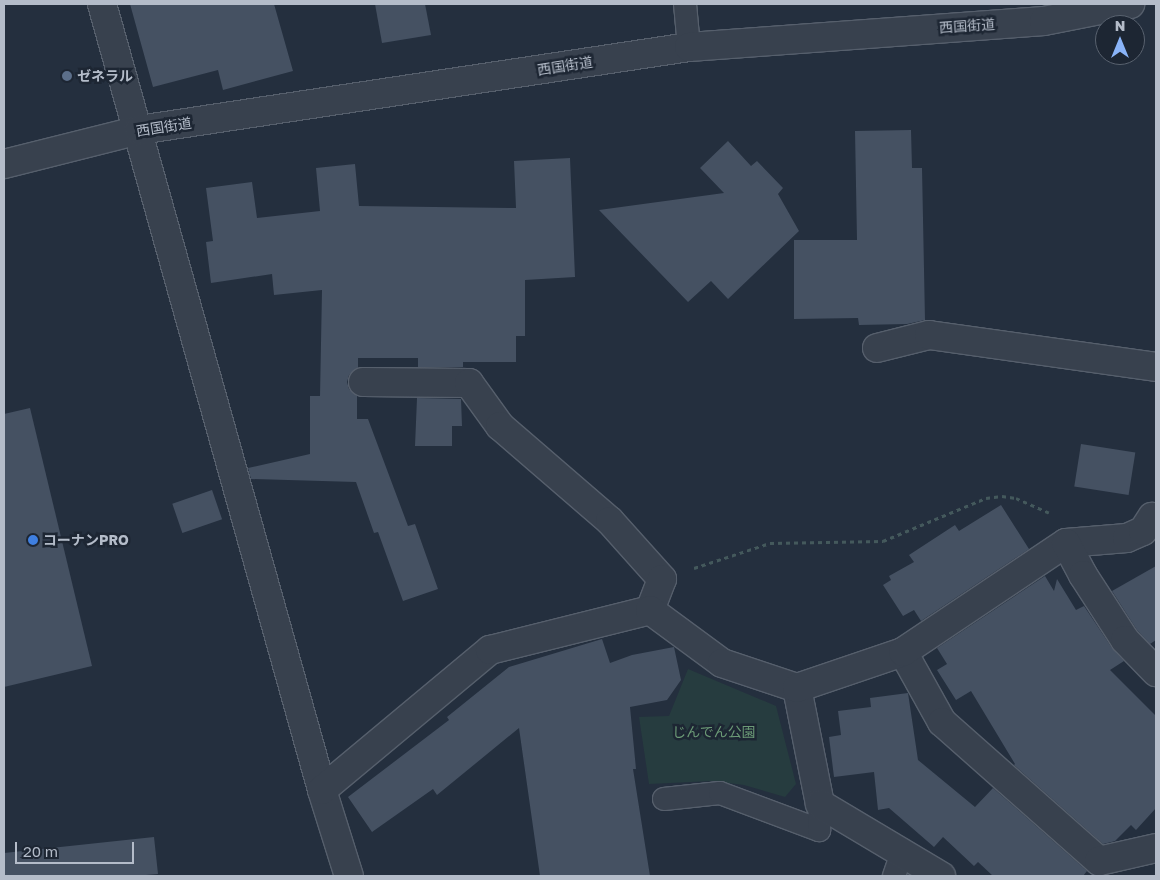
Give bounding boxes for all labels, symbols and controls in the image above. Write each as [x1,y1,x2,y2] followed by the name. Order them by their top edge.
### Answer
[1095,15,1145,65] north arrow
[938,16,996,36] street label: 西国街道
[1115,17,1125,34] text: N
[536,53,594,79] street label: 西国街道
[77,68,133,84] place label: ゼネラル
[61,70,73,82] marker: ゼネラル
[135,114,193,140] street label: 西国街道
[43,532,129,548] place label: コーナンPRO
[27,534,39,546] marker: コーナンPRO
[672,724,756,740] park label: じんでん公園
[18,832,136,864] scale bar
[23,842,58,860] text: 20 m

